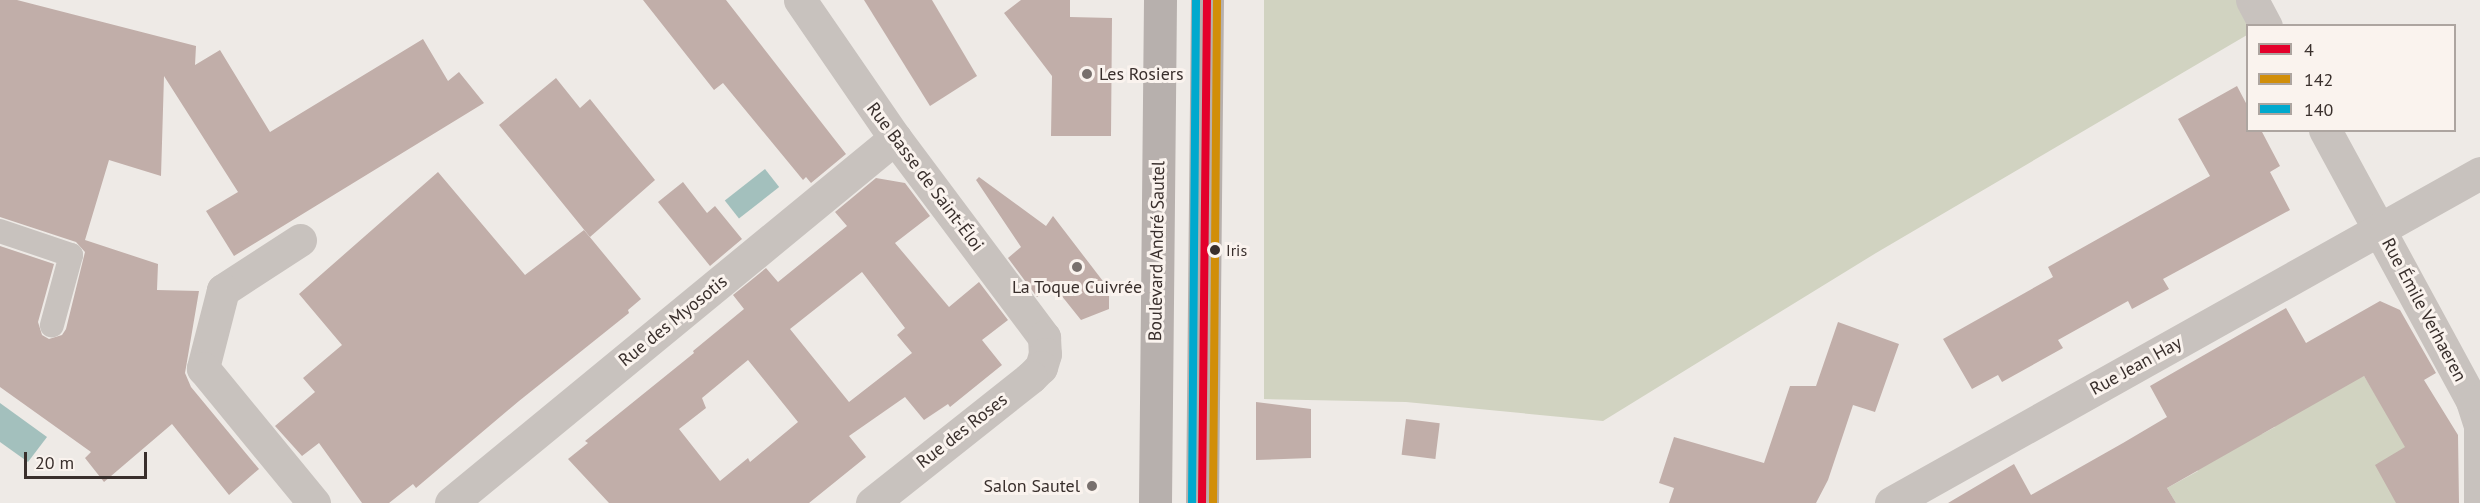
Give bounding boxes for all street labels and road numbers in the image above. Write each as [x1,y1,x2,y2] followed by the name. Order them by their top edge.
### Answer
[862,98,988,256] street label: Rue Basse de Saint-Éloi
[1145,160,1169,342] street label: Boulevard André Sautel
[2377,234,2471,386] street label: Rue Émile Verhaeren
[614,271,732,371] street label: Rue des Myosotis
[2086,332,2186,400] street label: Rue Jean Hay
[912,389,1012,473] street label: Rue des Roses

